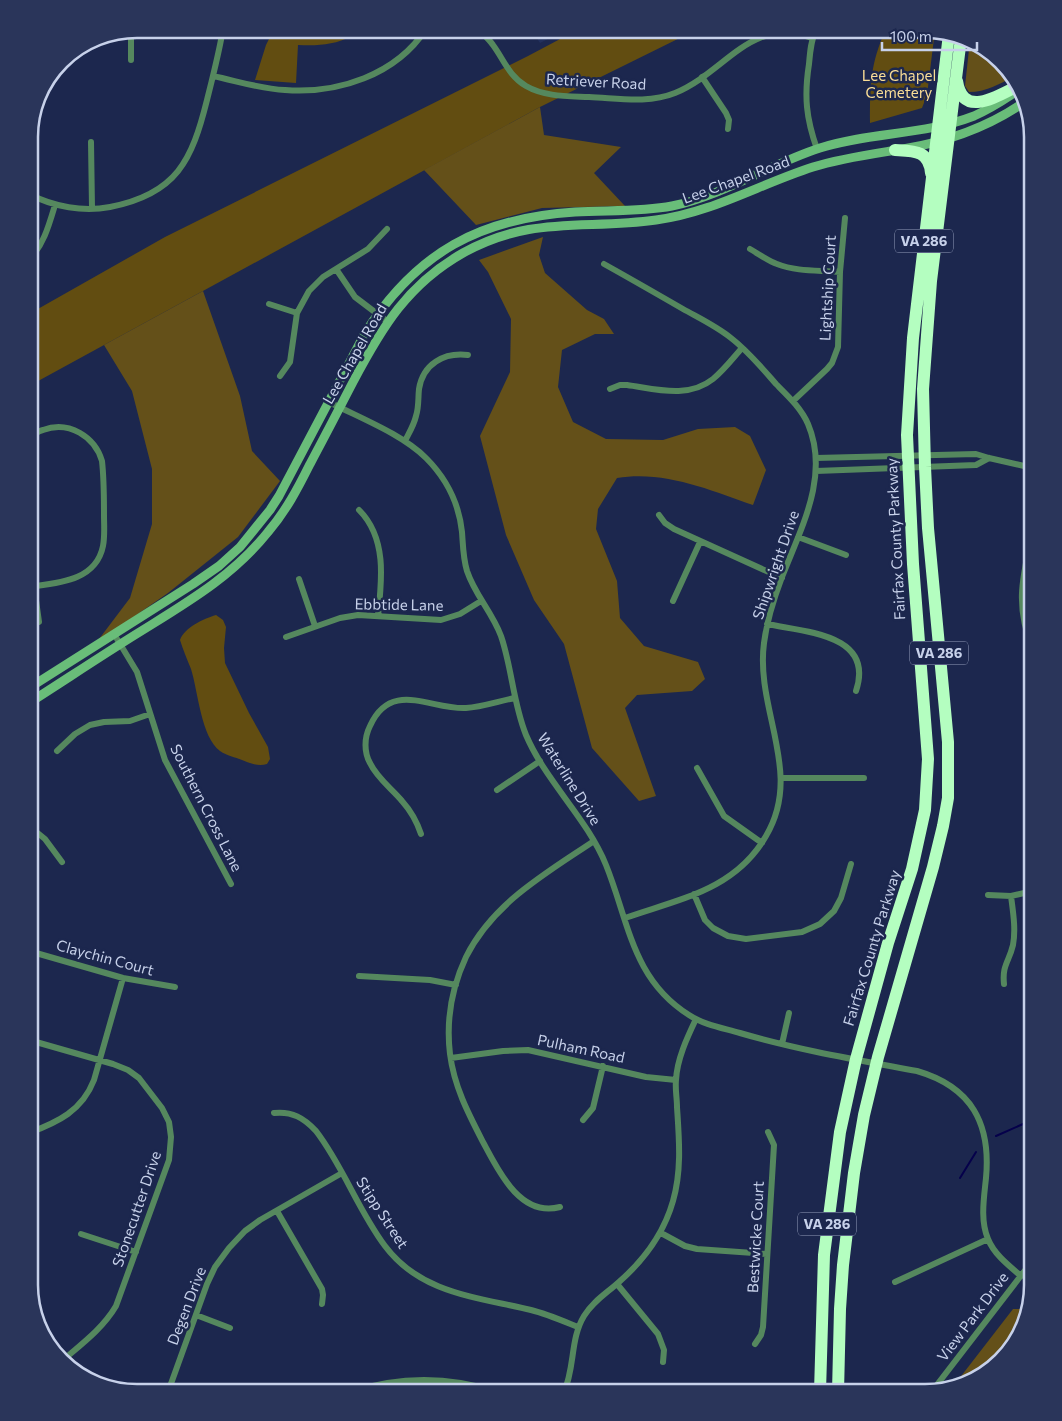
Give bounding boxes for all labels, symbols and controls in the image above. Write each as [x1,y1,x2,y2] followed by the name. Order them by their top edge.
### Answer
[882,20,977,52] scale bar
[890,27,932,45] text: 100 m
[862,66,936,101] park label: Lee Chapel Cemetery
[545,69,647,93] street label: Retriever Road
[680,151,792,207] street label: Lee Chapel Road
[895,230,953,252] road number: VA 286
[815,234,839,341] street label: Lightship Court
[318,300,390,407] street label: Lee Chapel Road
[882,457,908,620] street label: Fairfax County Parkway
[748,508,802,621] street label: Shipwright Drive
[354,594,444,614] street label: Ebbtide Lane
[910,641,968,664] road number: VA 286
[534,729,605,828] street label: Waterline Drive
[167,741,247,874] street label: Southern Cross Lane
[839,867,903,1028] street label: Fairfax County Parkway
[54,935,156,979] street label: Claychin Court
[536,1030,627,1066] street label: Pulham Road
[108,1148,164,1269] street label: Stonecutter Drive
[353,1173,413,1252] street label: Stipp Street
[743,1180,767,1293] street label: Bestwicke Court
[798,1212,856,1236] road number: VA 286
[163,1264,209,1347] street label: Degen Drive
[933,1268,1012,1365] street label: View Park Drive

